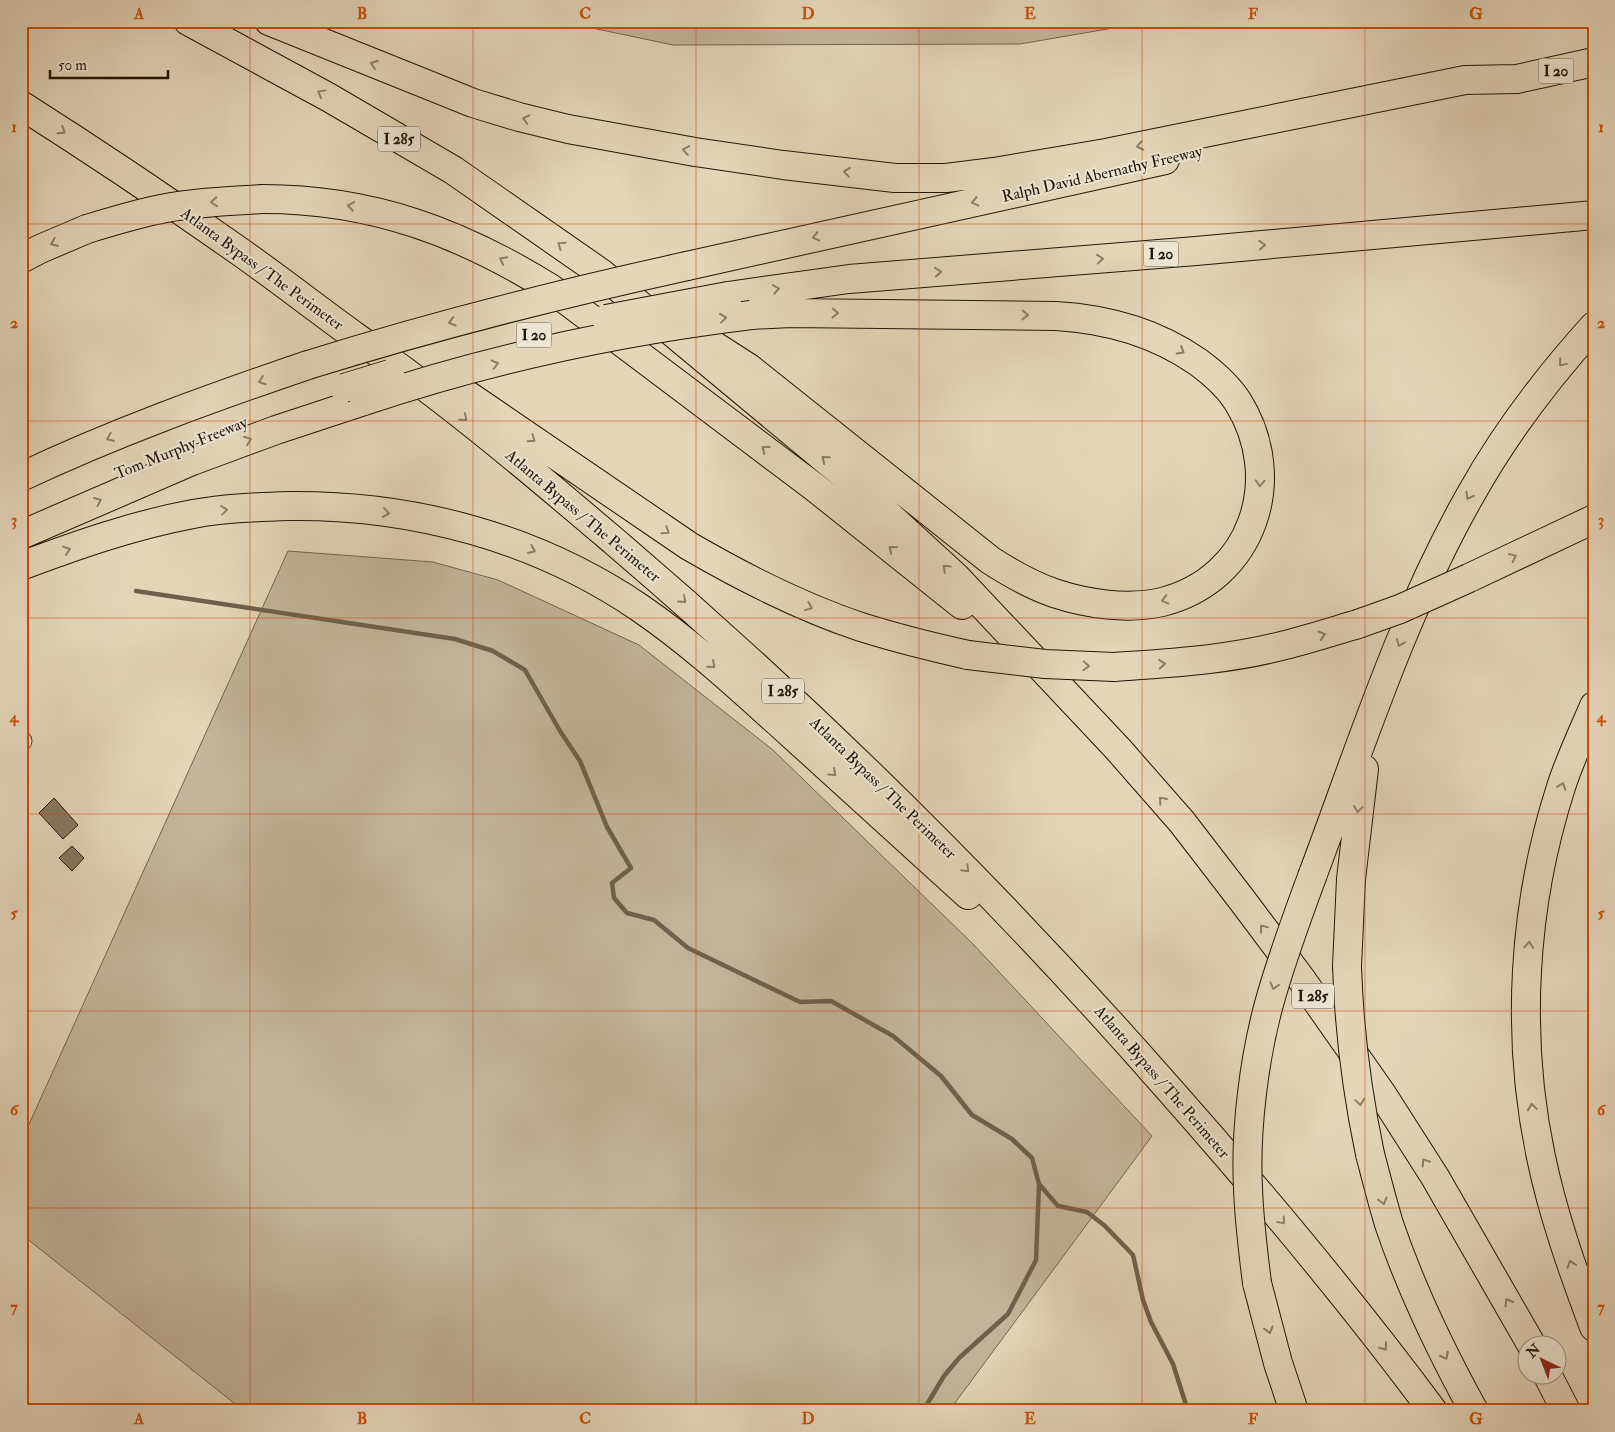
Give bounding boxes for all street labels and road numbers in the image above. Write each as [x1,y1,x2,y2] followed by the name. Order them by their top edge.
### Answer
[1538,58,1574,84] road number: I 20
[378,126,420,152] road number: I 285
[1000,141,1205,208] street label: Ralph David Abernathy Freeway
[175,203,347,336] street label: Atlanta Bypass / The Perimeter
[1144,242,1178,266] road number: I 20
[516,322,552,348] road number: I 20
[112,412,252,485] street label: Tom Murphy Freeway
[500,445,665,588] street label: Atlanta Bypass / The Perimeter
[762,678,804,704] road number: I 285
[804,712,961,864] street label: Atlanta Bypass / The Perimeter
[1292,984,1334,1008] road number: I 285
[1089,1001,1234,1163] street label: Atlanta Bypass / The Perimeter

